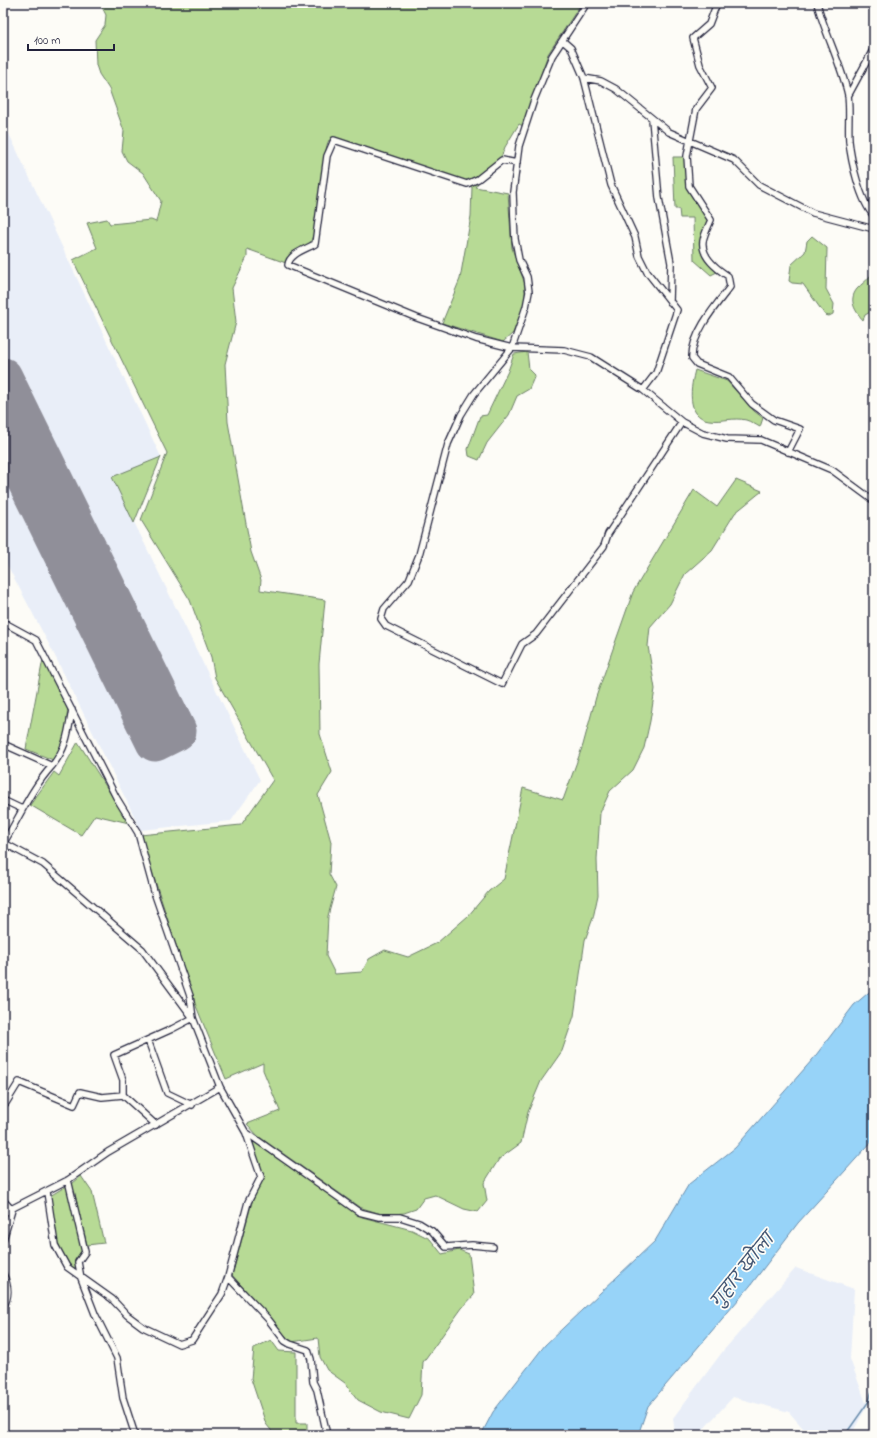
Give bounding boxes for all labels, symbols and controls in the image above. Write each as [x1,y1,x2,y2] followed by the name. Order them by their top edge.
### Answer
[28,26,114,52] scale bar
[34,32,61,50] text: 100 m
[704,1224,783,1314] water label: गुहार खोला

